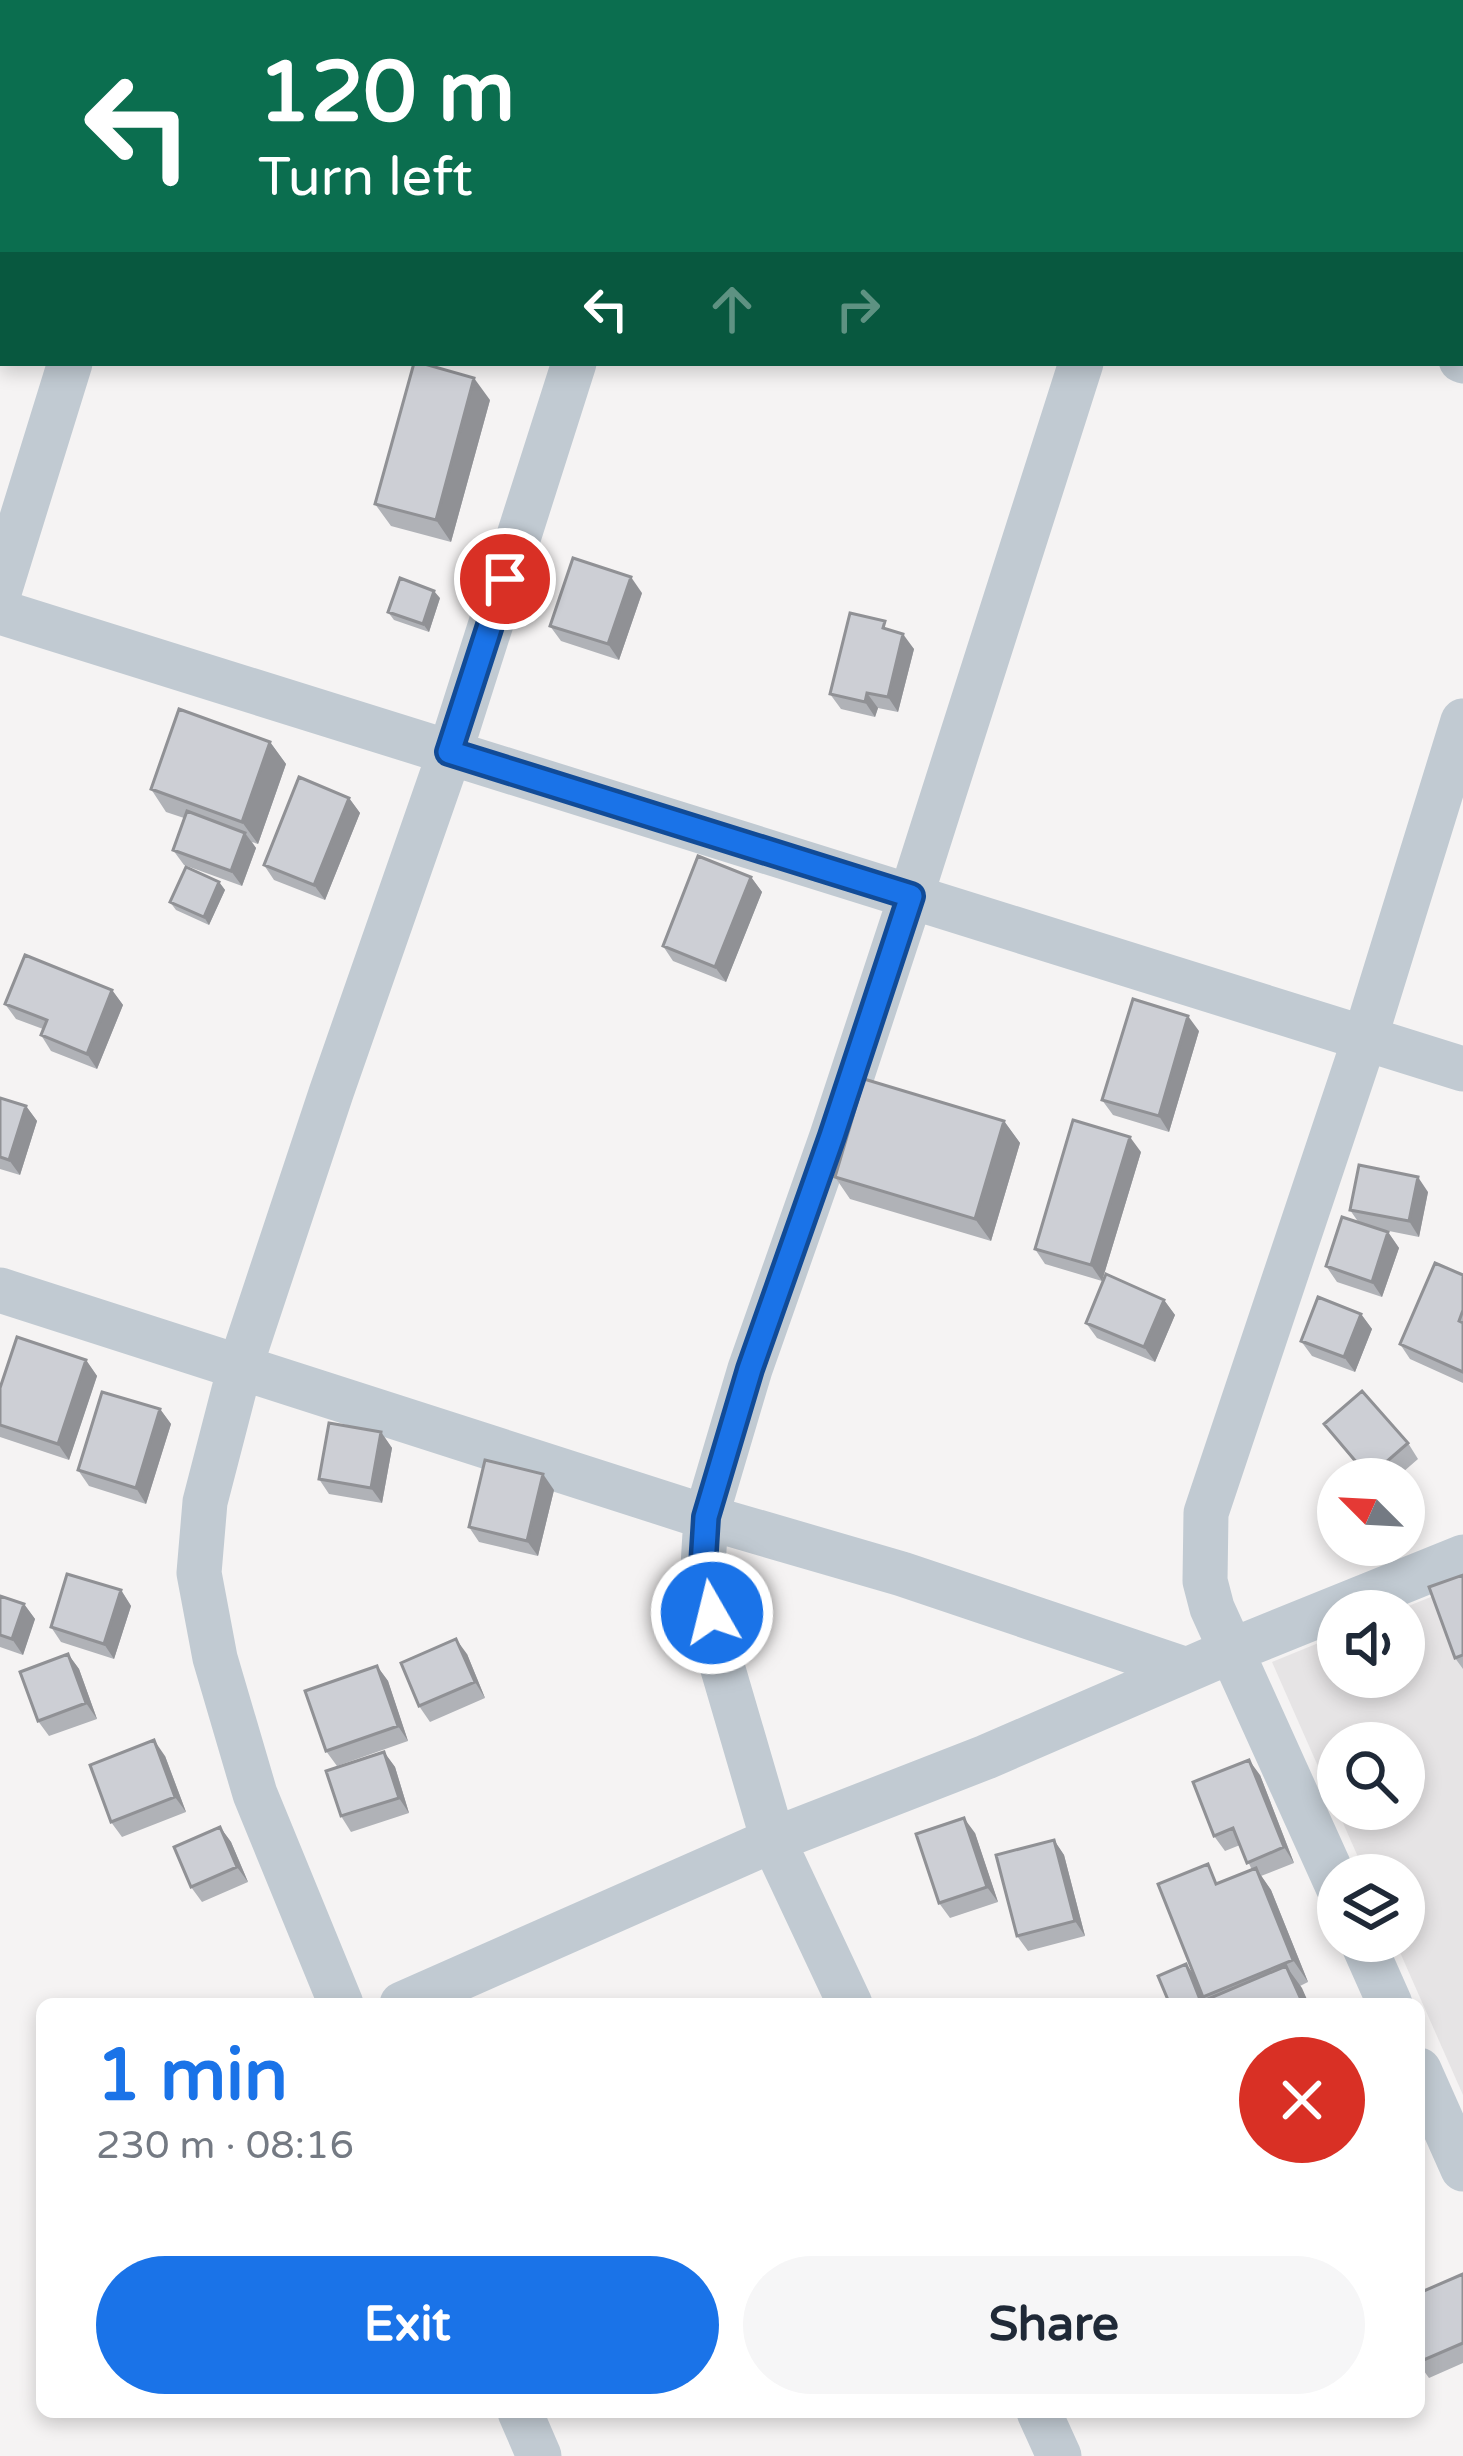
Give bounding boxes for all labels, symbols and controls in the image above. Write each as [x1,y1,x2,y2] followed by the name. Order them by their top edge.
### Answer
[258,43,515,144] text: 120 m
[60,48,216,204] icon: left
[258,145,473,210] text: Turn left
[573,276,639,342] icon: left
[699,276,765,342] icon: ahead
[825,276,891,342] icon: right
[454,528,556,630] pin
[472,546,538,612] icon: arrive
[1317,1458,1425,1566] north arrow
[1317,1458,1425,1962] map controls
[649,1550,775,1676] position arrow
[1317,1590,1425,1698] button: sound
[1317,1722,1425,1830] button: search
[1317,1854,1425,1962] button: layers
[96,2033,288,2120] text: 1 min
[1239,2037,1365,2163] button: close
[96,2122,354,2169] text: 230 m · 08:16
[96,2256,719,2394] button: Exit
[743,2256,1365,2394] button: Share

